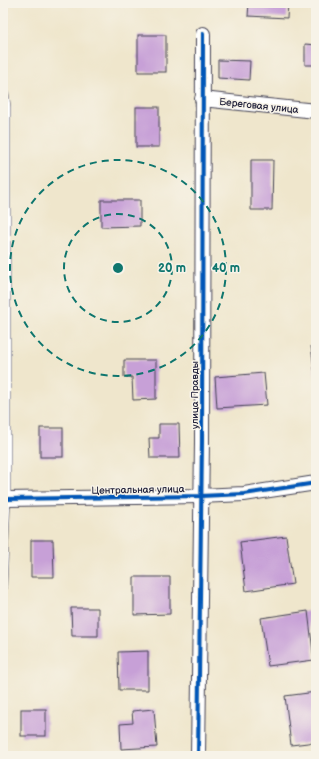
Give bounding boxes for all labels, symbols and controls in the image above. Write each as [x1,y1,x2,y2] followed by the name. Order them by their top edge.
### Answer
[219,96,299,116] street label: Береговая улица
[111,261,125,275] centre of rings
[158,261,186,276] text: 20 m
[212,261,240,276] text: 40 m
[189,361,201,429] street label: улица Правды
[91,483,185,497] street label: Центральная улица

